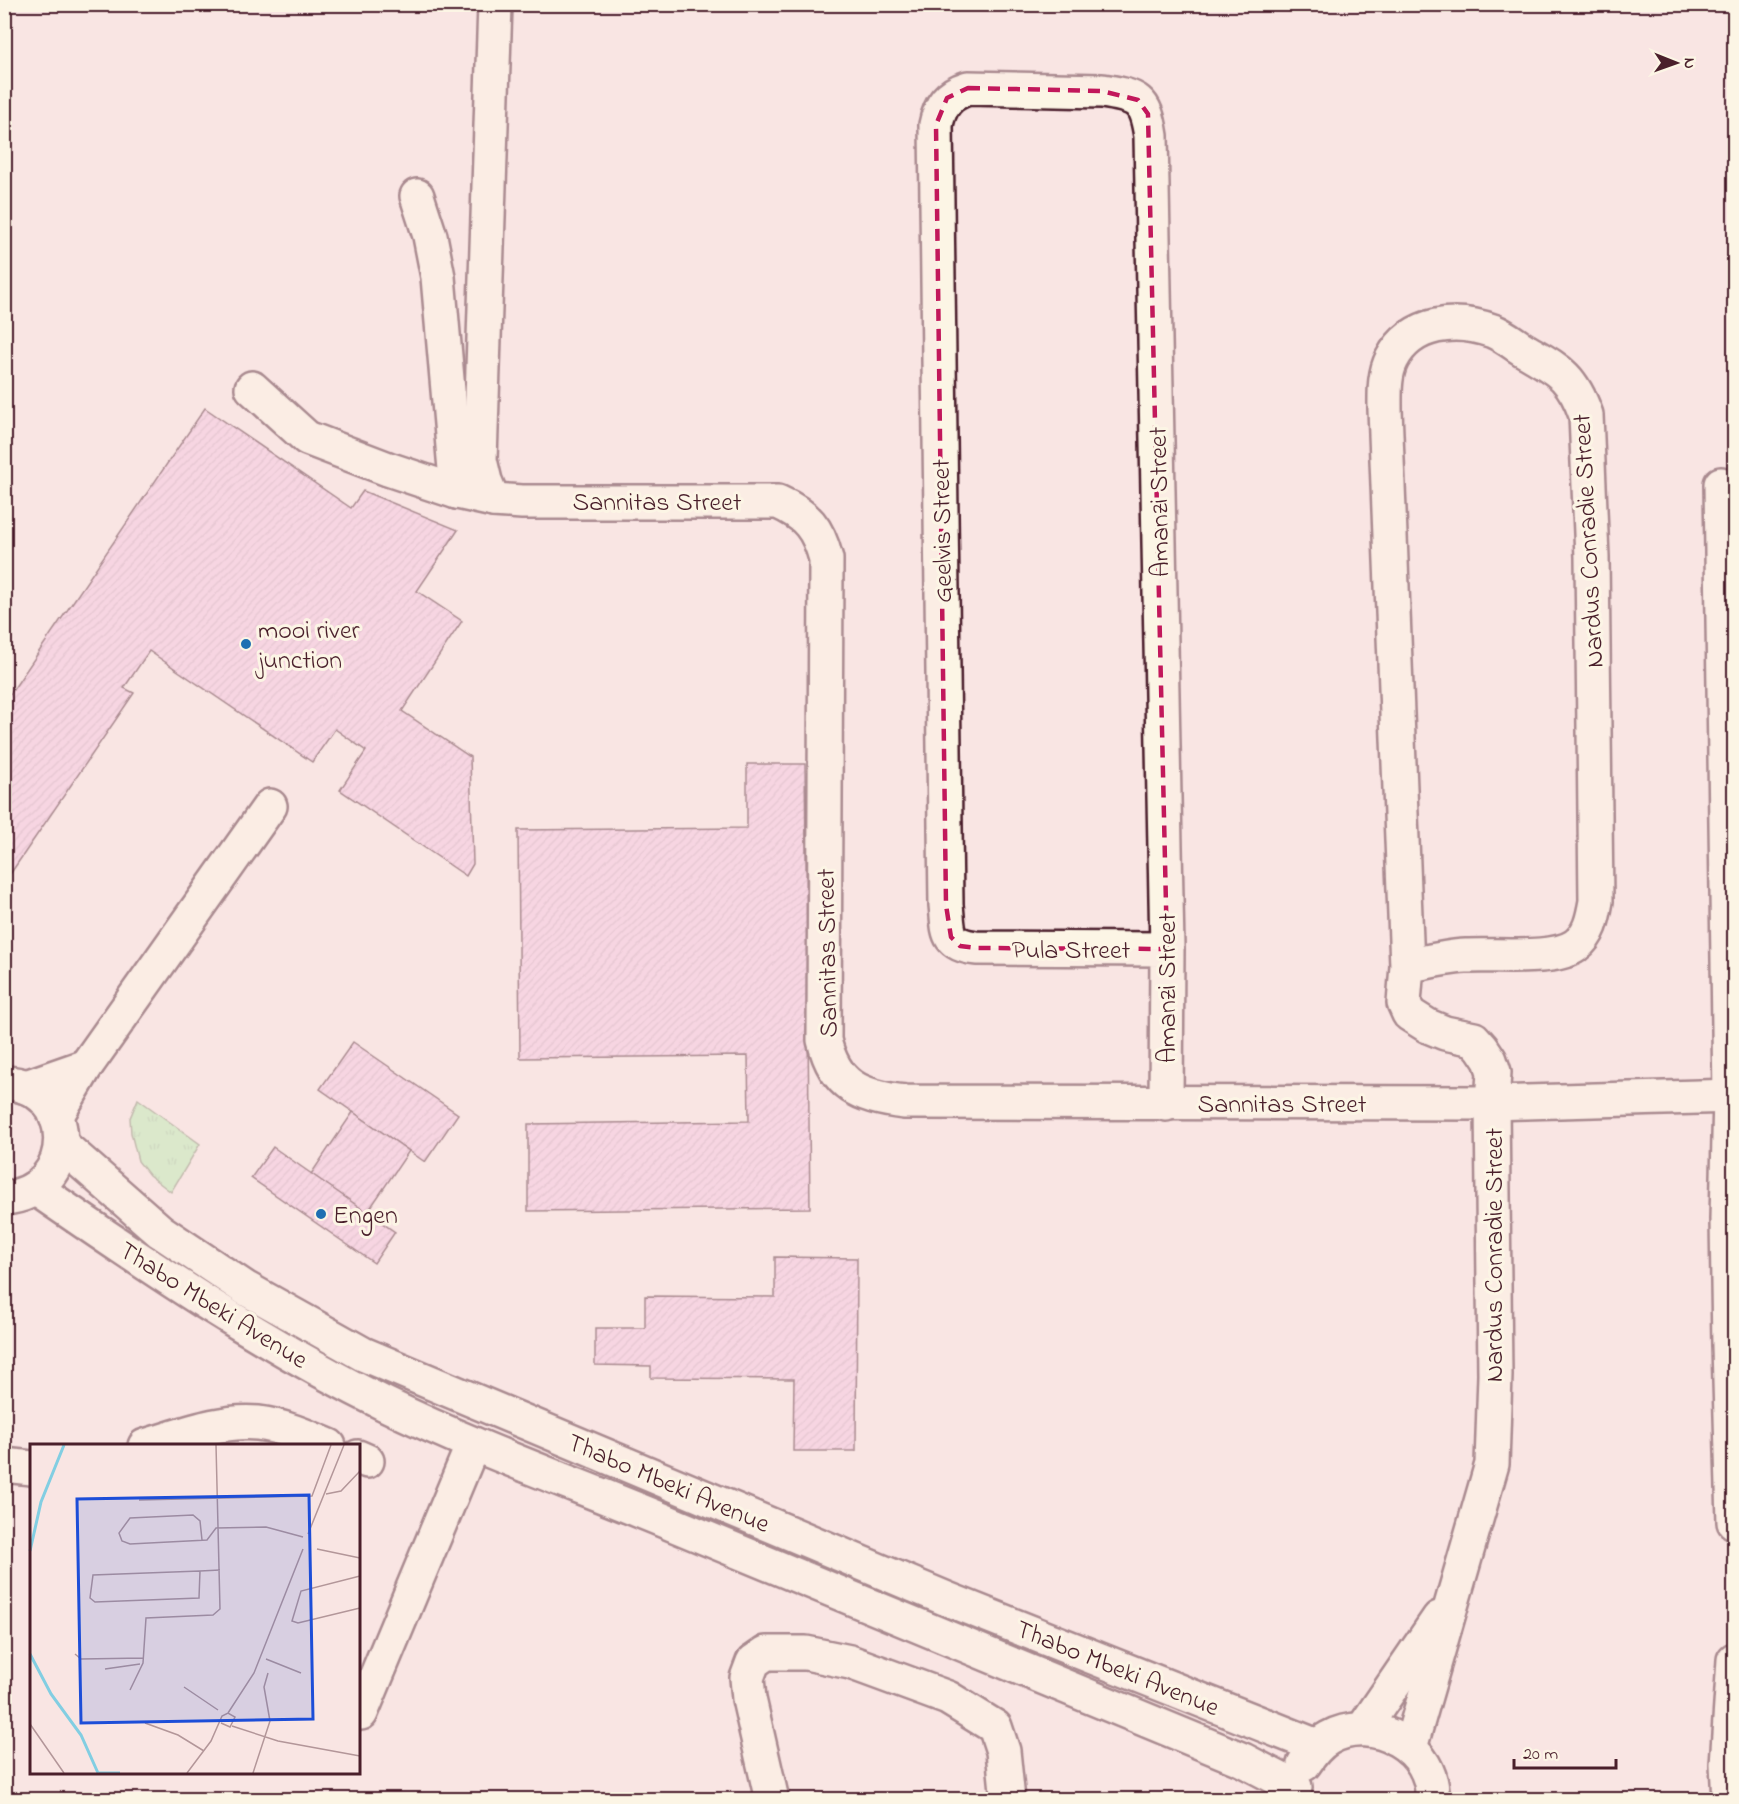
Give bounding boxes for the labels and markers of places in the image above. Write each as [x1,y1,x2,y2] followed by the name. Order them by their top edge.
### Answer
[255,613,361,681] place label: mooi river junction
[239,637,253,651] marker: mooi river junction
[333,1198,398,1236] place label: Engen
[314,1207,328,1221] marker: Engen

